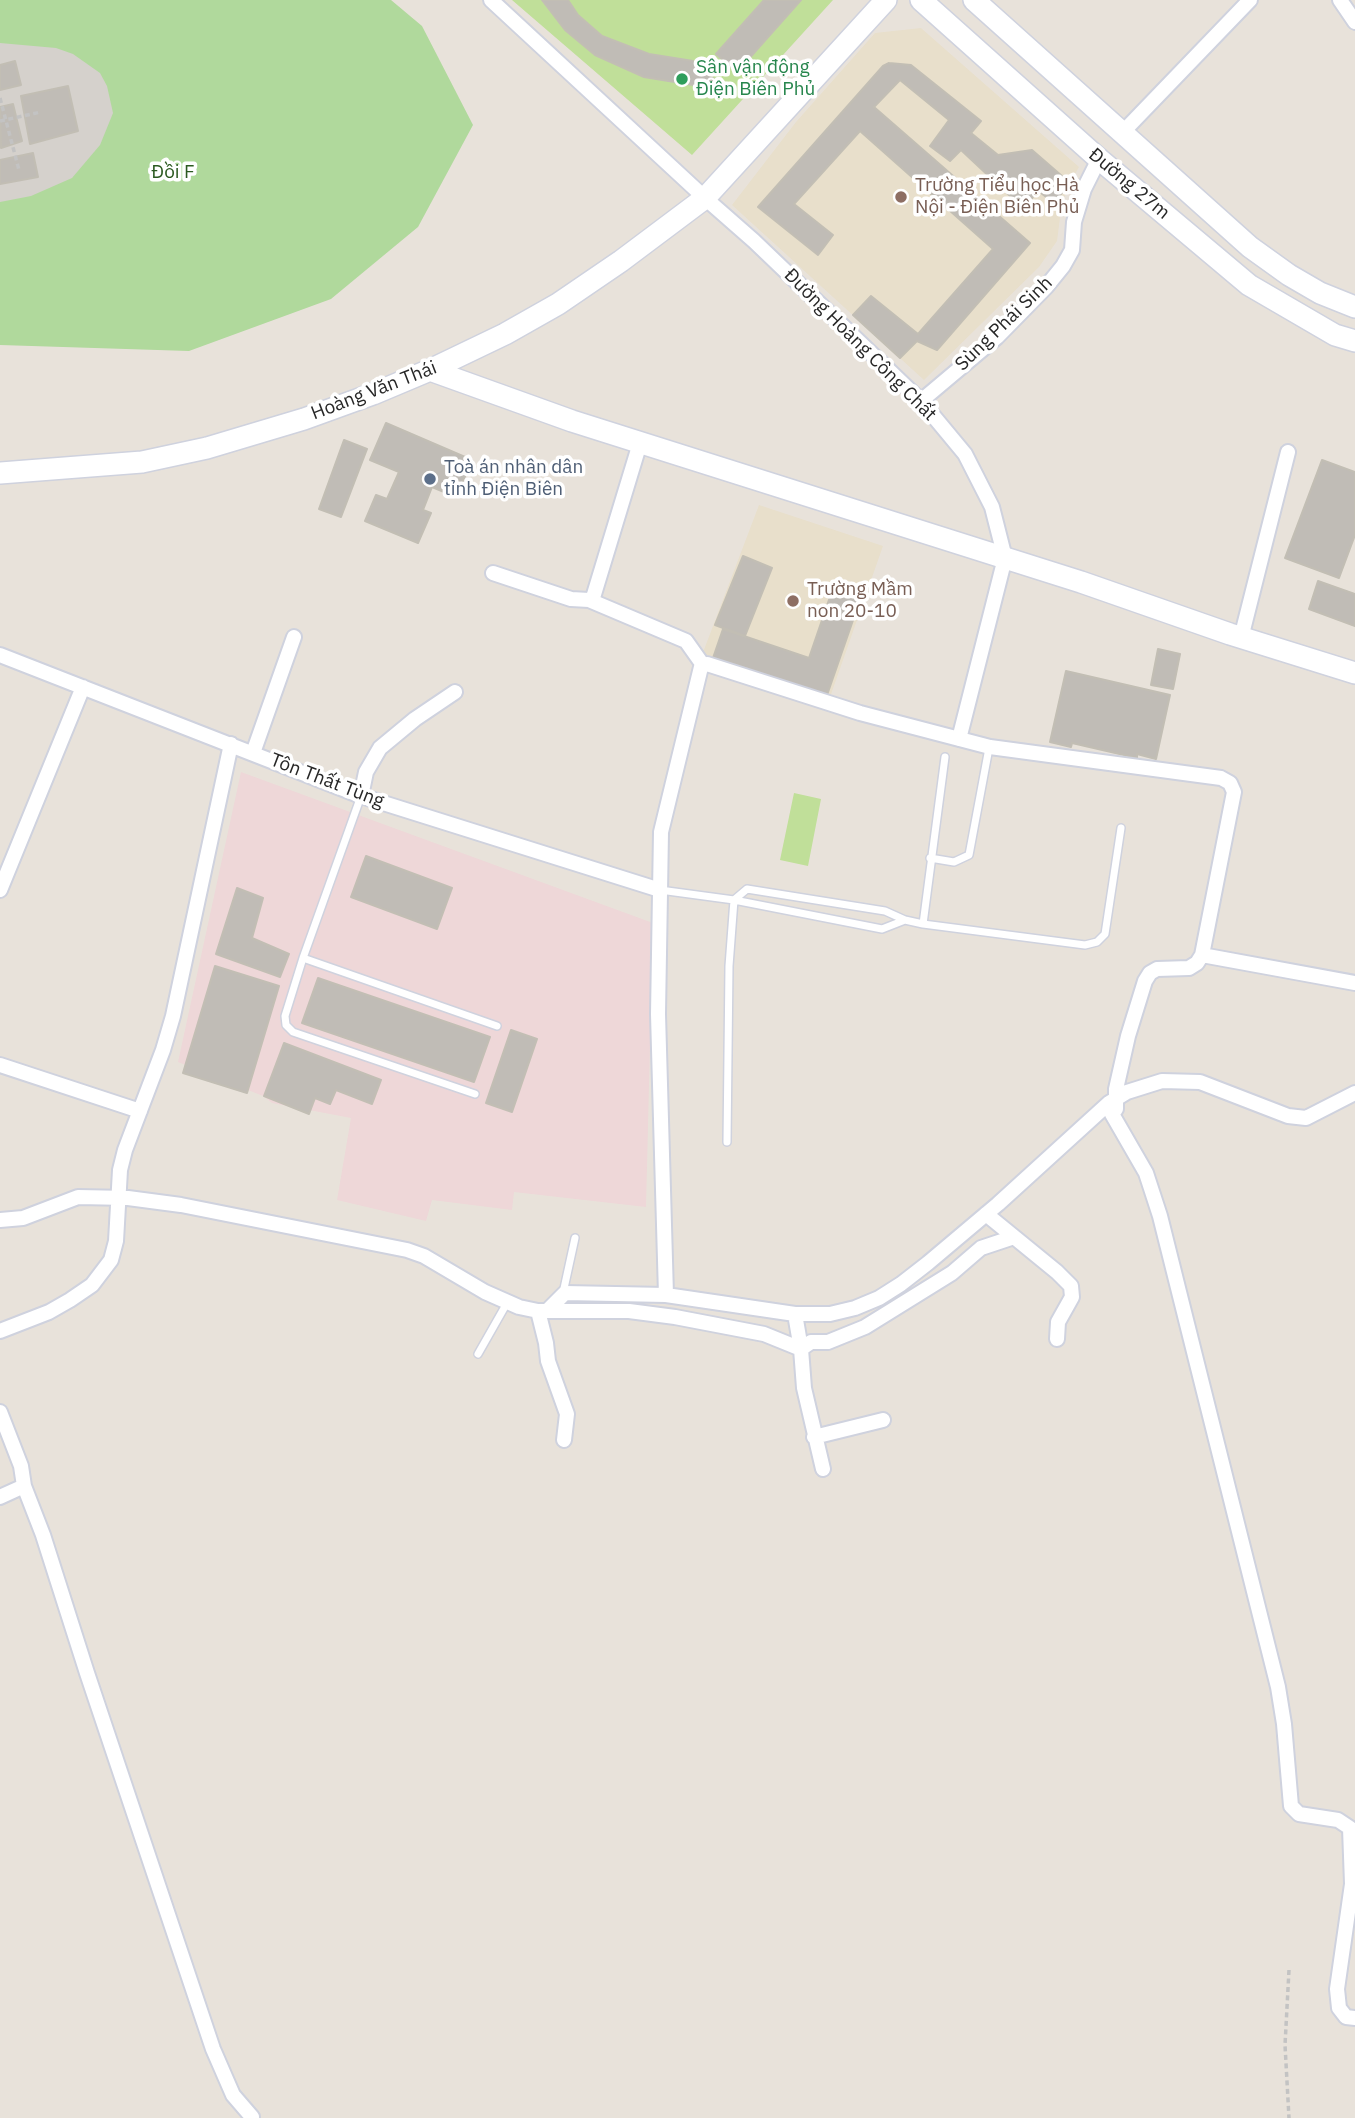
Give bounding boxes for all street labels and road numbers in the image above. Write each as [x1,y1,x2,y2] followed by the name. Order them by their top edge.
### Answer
[1084,143,1174,225] street label: Đường 27m
[779,264,941,426] street label: Đường Hoàng Công Chất
[951,272,1057,376] street label: Sùng Phái Sinh
[308,357,440,425] street label: Hoàng Văn Thái
[267,749,387,813] street label: Tôn Thất Tùng

